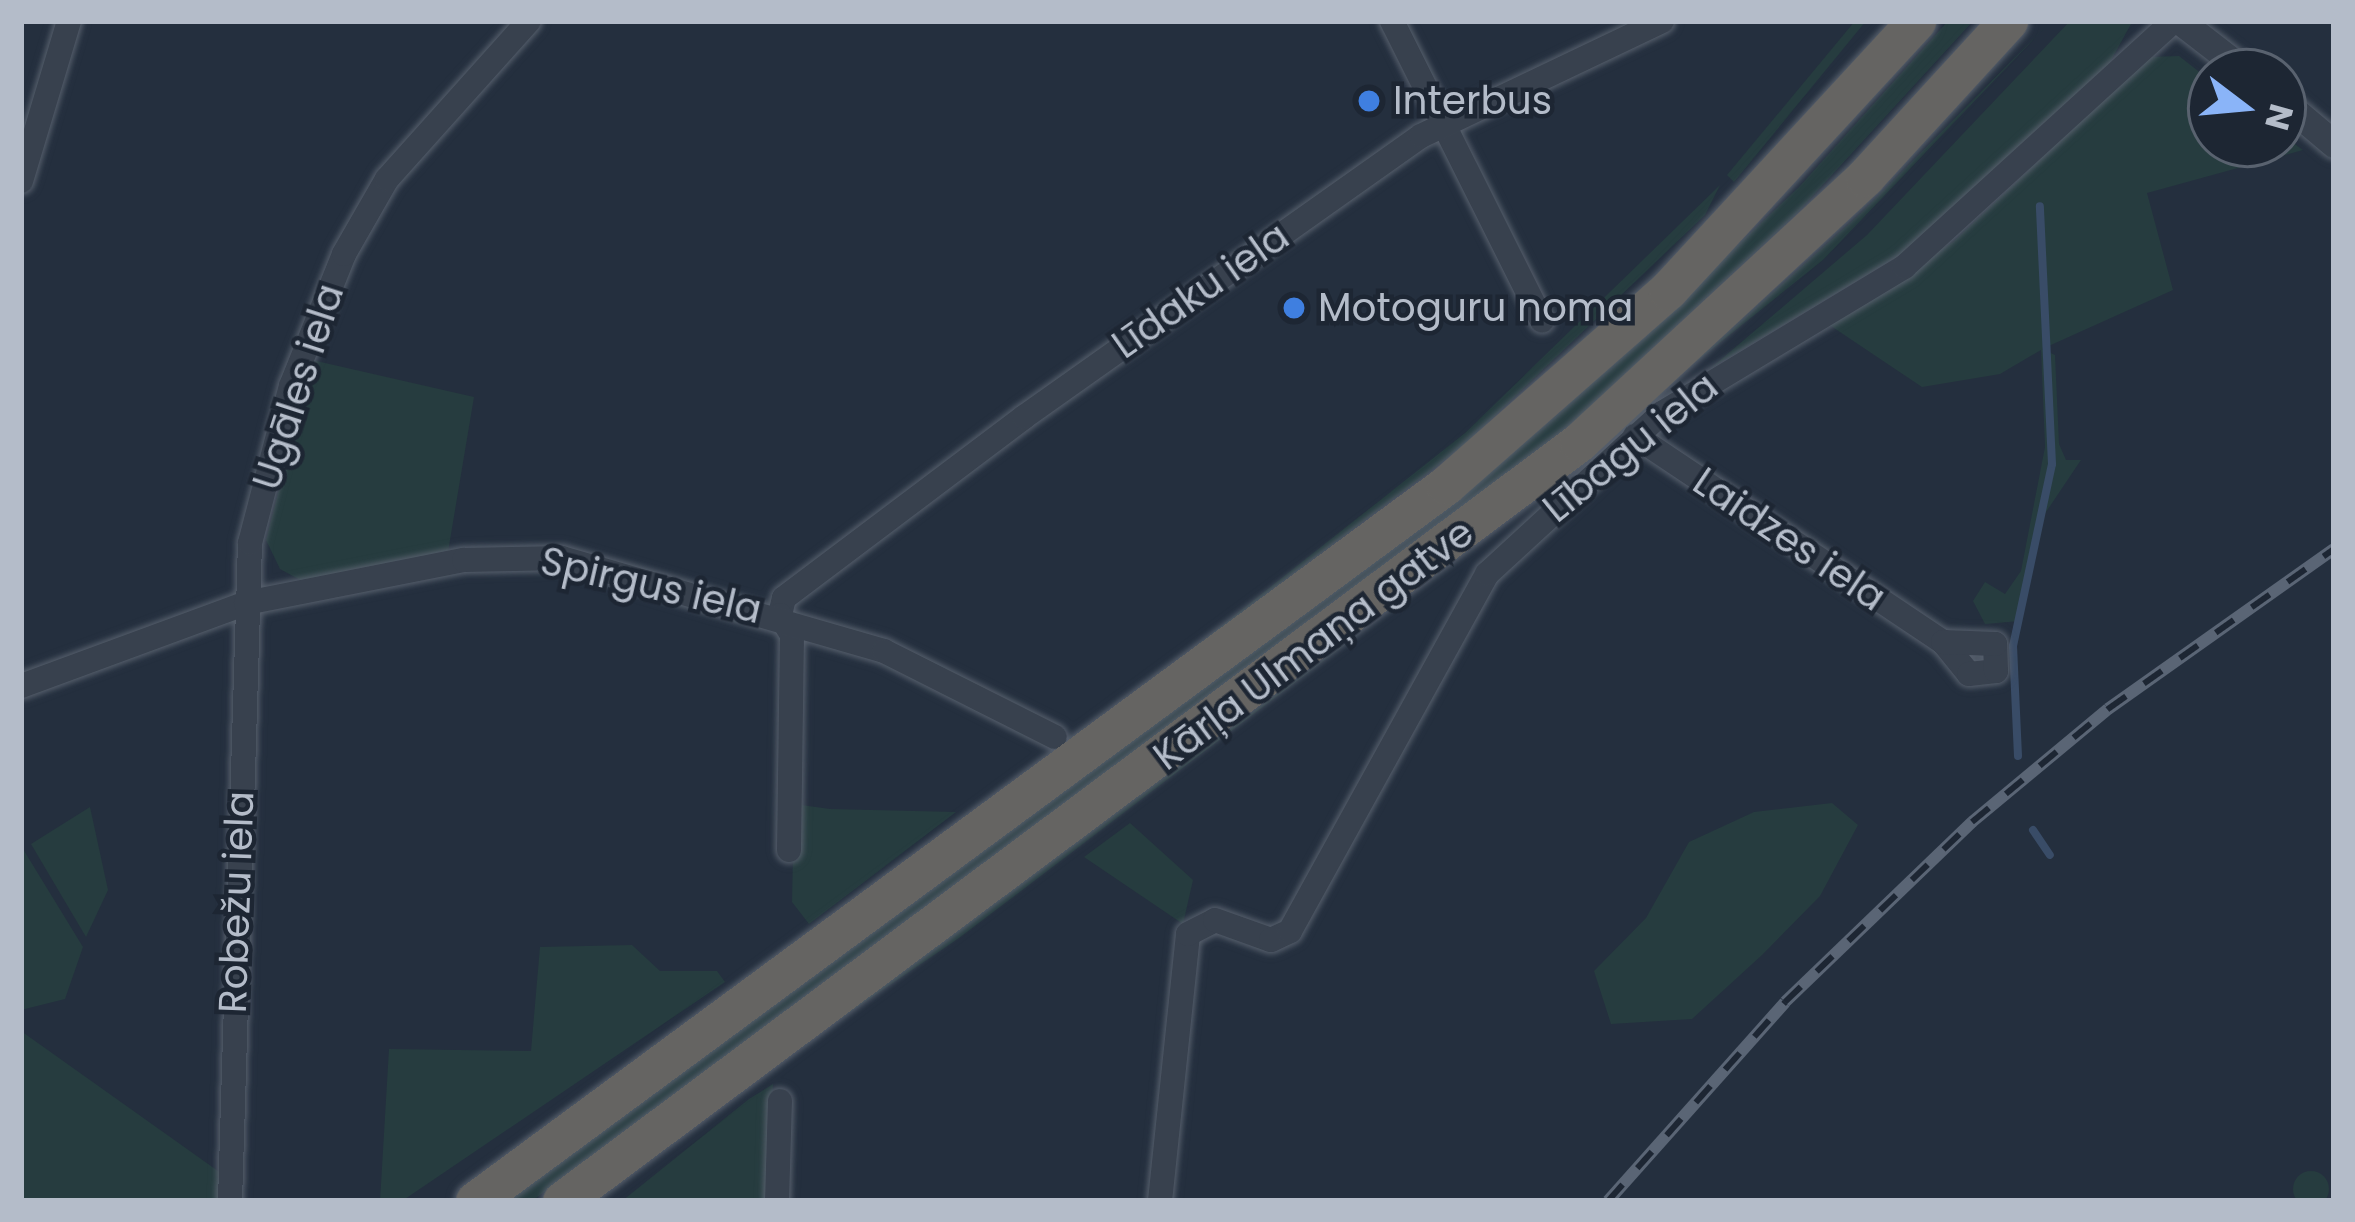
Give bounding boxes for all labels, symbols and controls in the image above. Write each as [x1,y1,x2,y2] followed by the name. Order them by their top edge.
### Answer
[2187,48,2307,168] north arrow
[1393,78,1552,124] place label: Interbus
[1356,88,1382,114] marker: Interbus
[2253,99,2305,136] text: N
[1104,213,1298,369] street label: Līdaku iela
[244,278,354,496] street label: Ugāles iela
[1318,285,1633,331] place label: Motoguru noma
[1281,295,1307,321] marker: Motoguru noma
[1534,364,1728,532] street label: Lībagu iela
[1684,459,1894,621] street label: Laidzes iela
[1145,510,1483,780] street label: Kārļa Ulmaņa gatve
[536,538,766,634] street label: Spirgus iela
[210,790,264,1014] street label: Robežu iela

